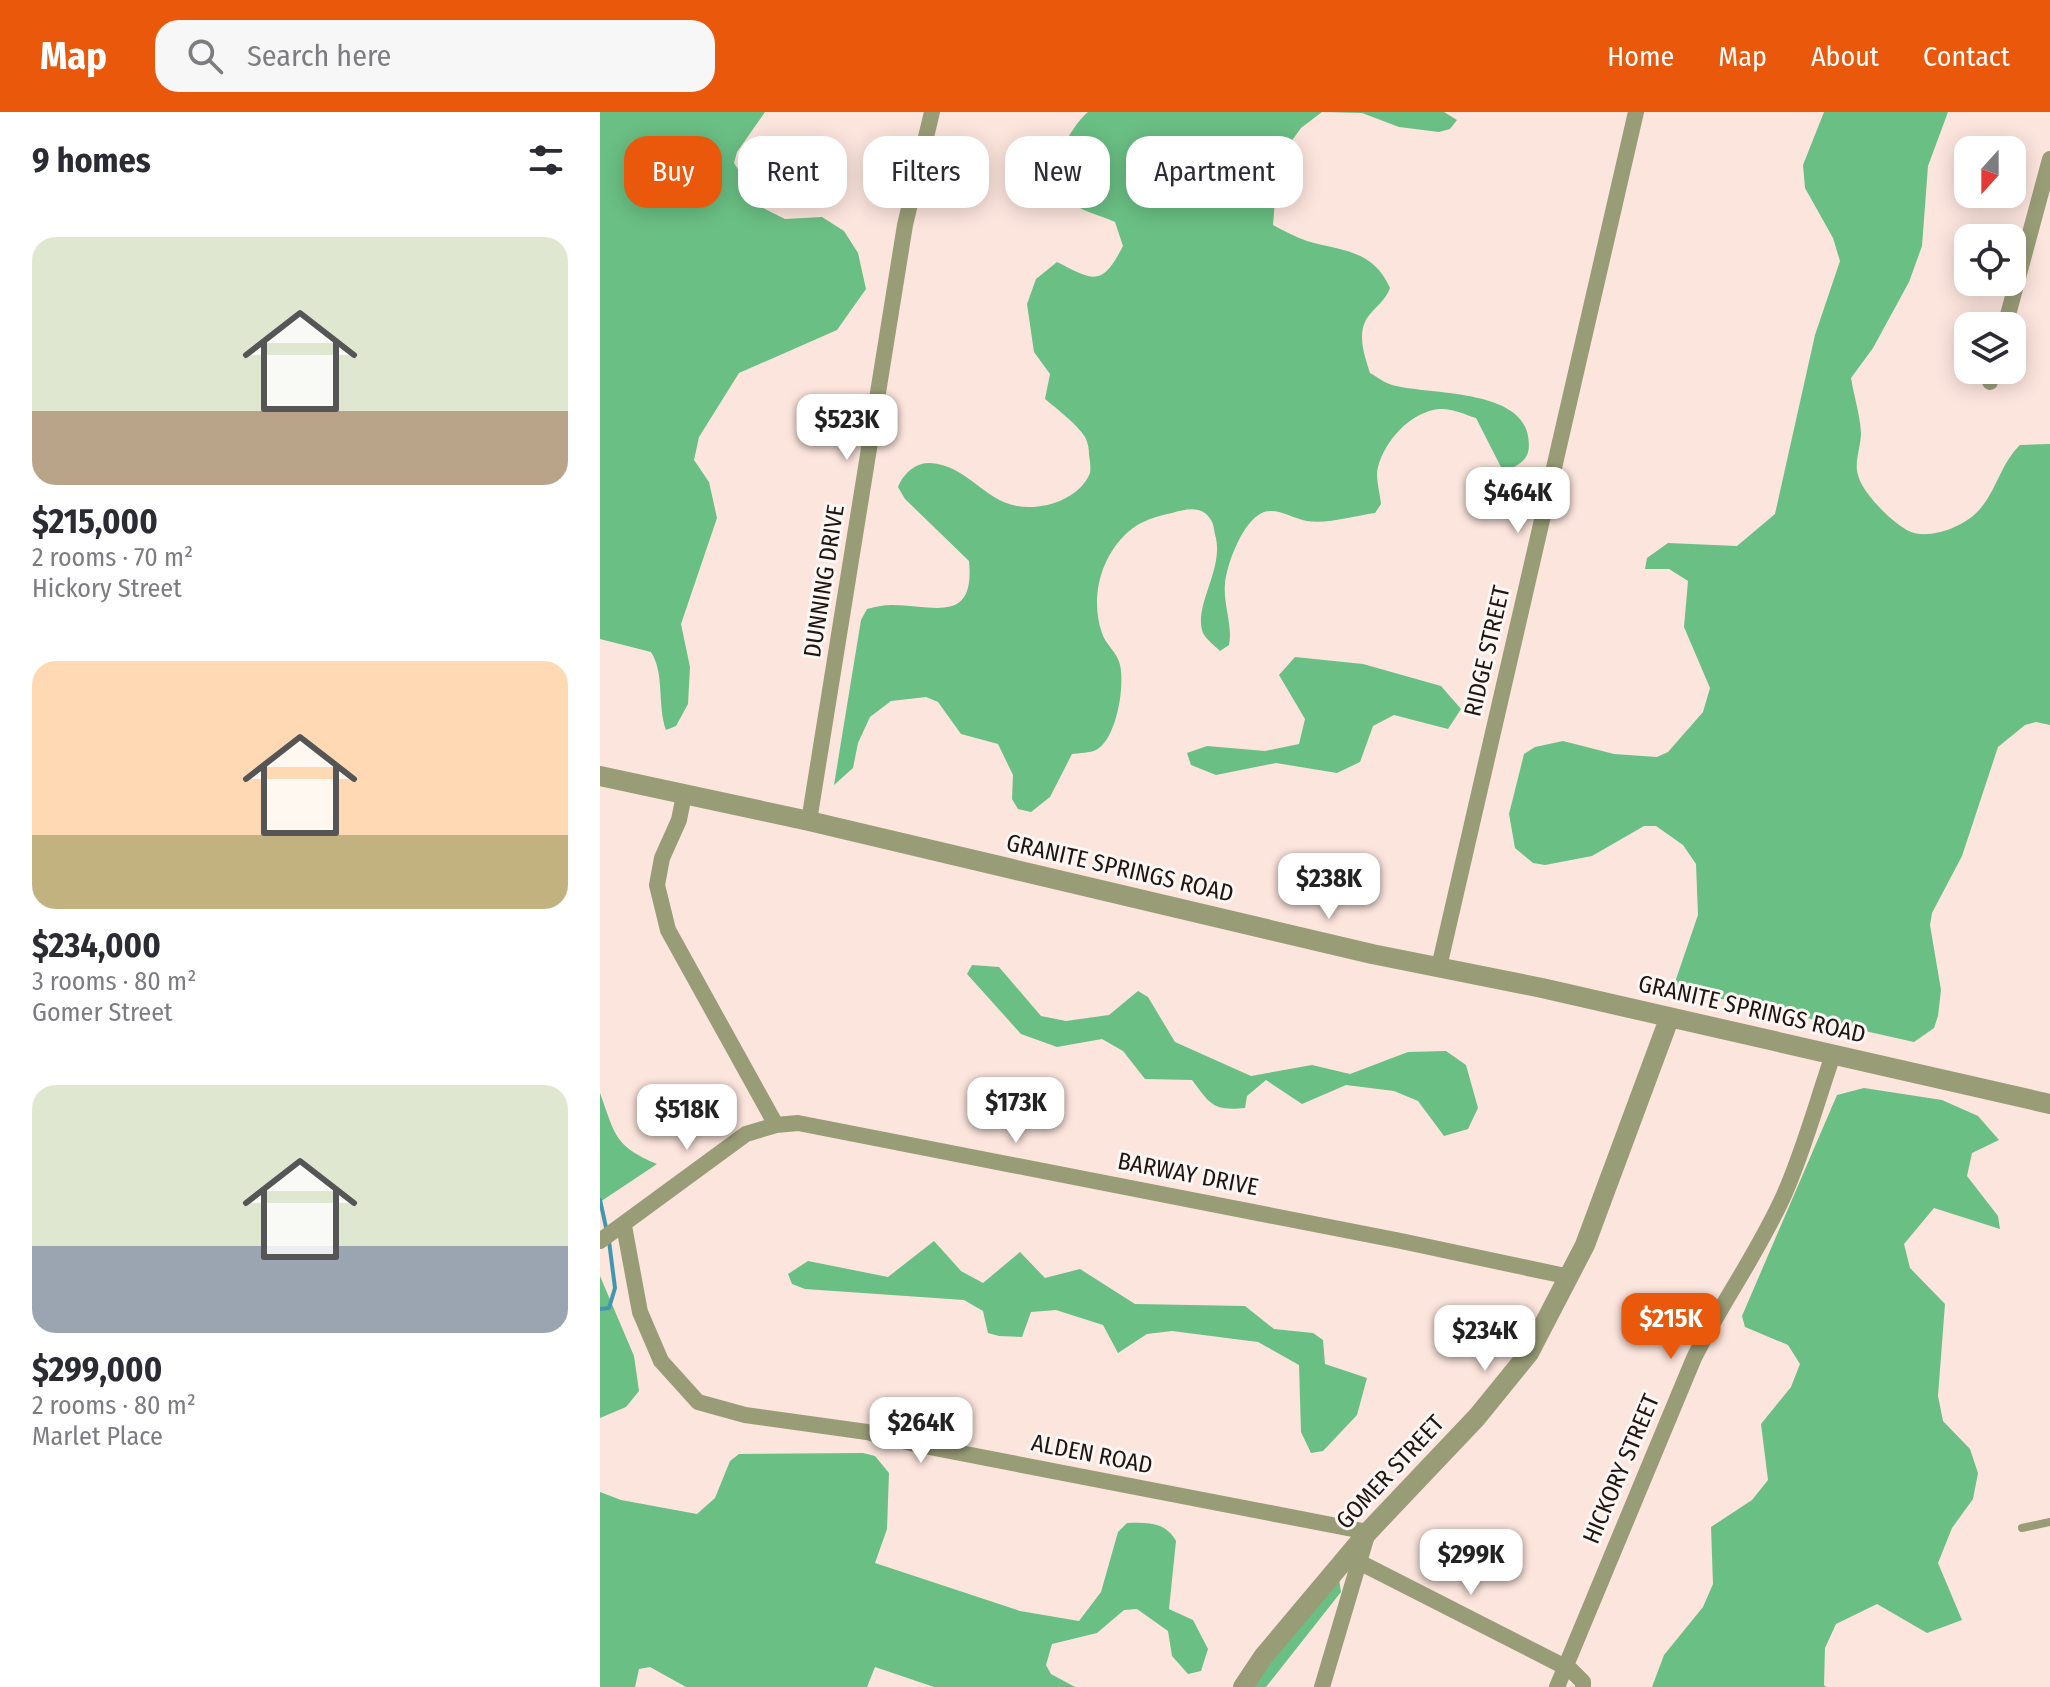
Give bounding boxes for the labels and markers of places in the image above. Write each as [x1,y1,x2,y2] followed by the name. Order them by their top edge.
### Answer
[791,394,903,462] pin: $523K
[1462,467,1574,535] pin: $464K
[1273,853,1385,921] pin: $238K
[960,1077,1072,1145] pin: $173K
[631,1084,743,1152] pin: $518K
[1615,1293,1727,1361] pin: $215K
[1429,1305,1541,1373] pin: $234K
[865,1397,977,1465] pin: $264K
[1415,1529,1527,1597] pin: $299K

